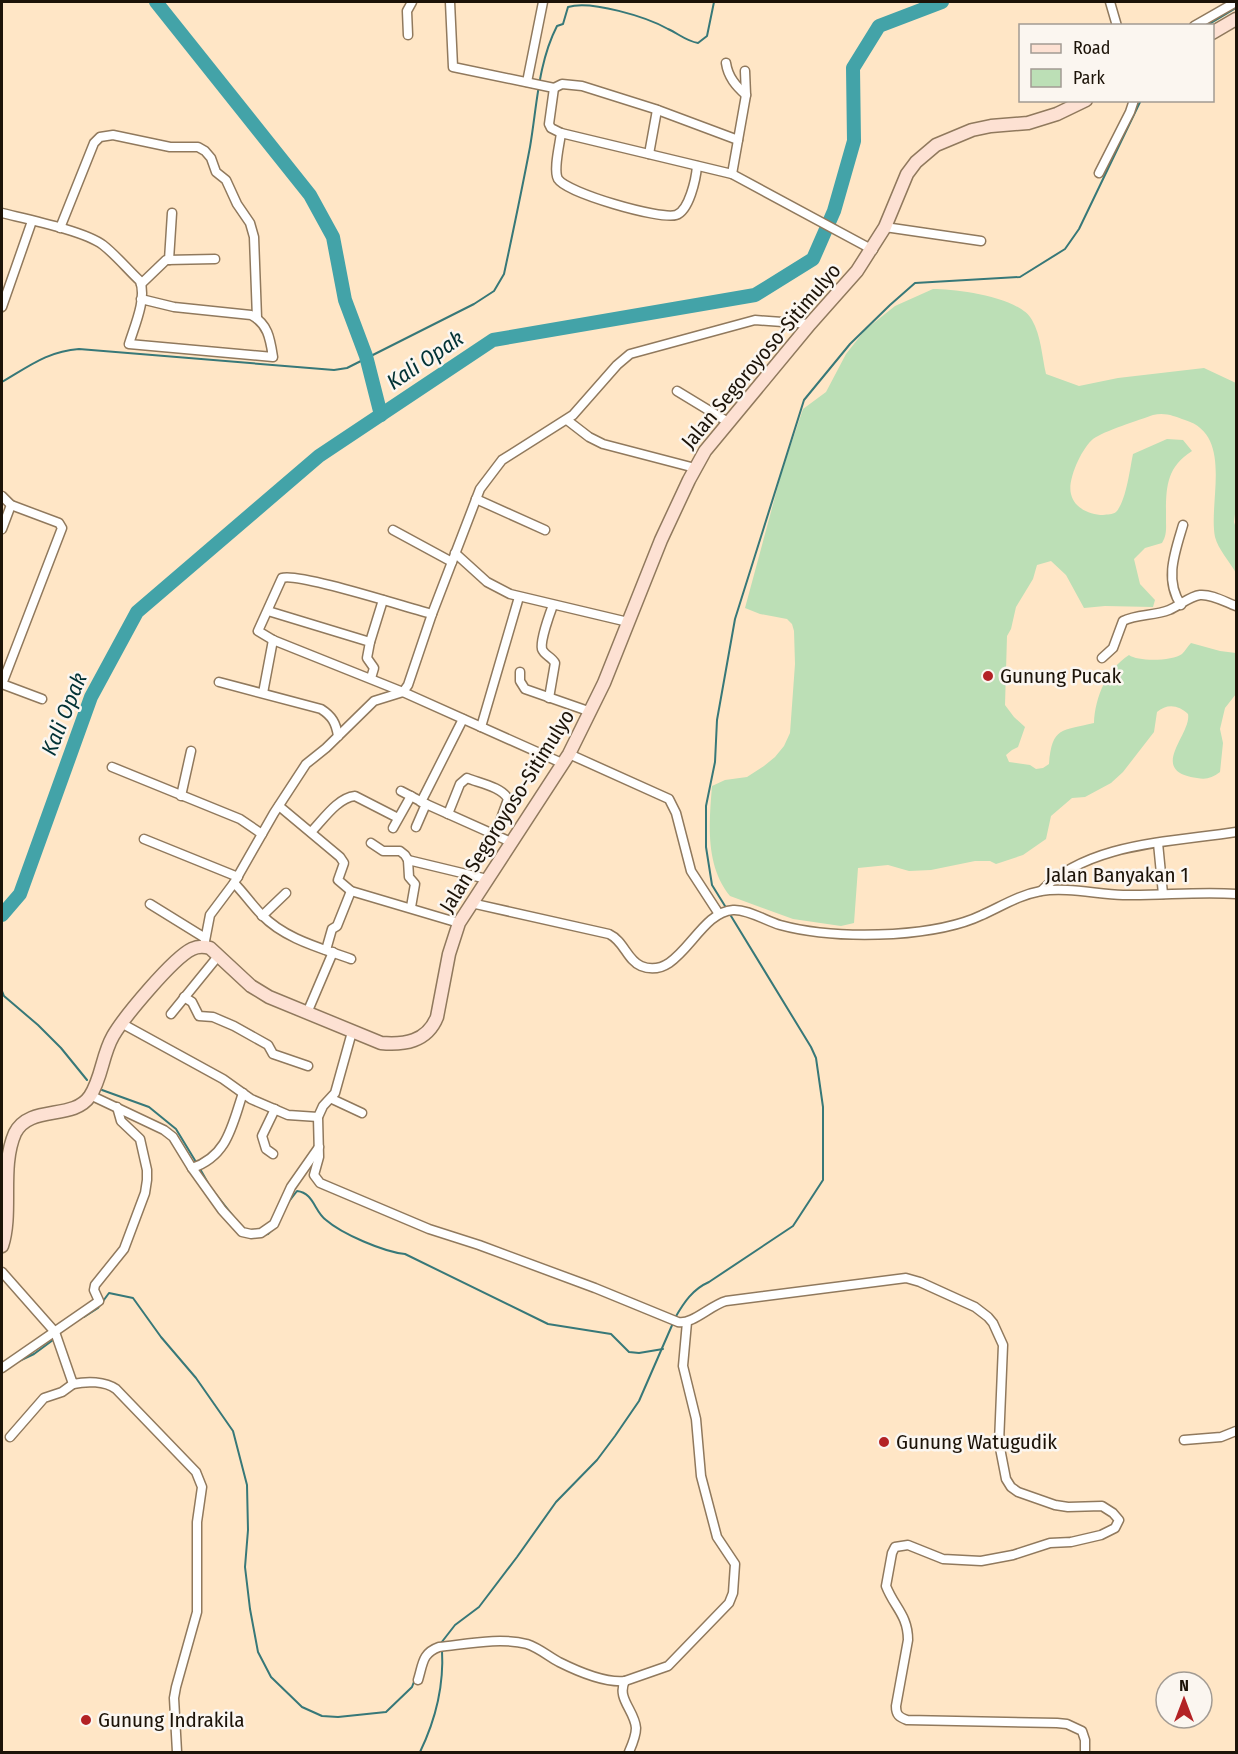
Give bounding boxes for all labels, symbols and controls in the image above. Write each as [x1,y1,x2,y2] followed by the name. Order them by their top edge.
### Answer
[1019,24,1214,102] legend
[1073,37,1110,59] text: Road
[1073,67,1106,89] text: Park
[676,258,846,454] street label: Jalan Segoroyoso-Sitimulyo
[381,324,469,395] water label: Kali Opak
[1000,663,1121,689] place label: Gunung Pucak
[35,669,93,759] water label: Kali Opak
[981,669,995,683] marker: Gunung Pucak
[434,705,580,917] street label: Jalan Segoroyoso-Sitimulyo
[1045,862,1189,888] street label: Jalan Banyakan 1
[896,1429,1057,1455] place label: Gunung Watugudik
[877,1435,891,1449] marker: Gunung Watugudik
[1154,1670,1214,1730] north arrow
[1179,1676,1189,1695] text: N
[98,1707,245,1733] place label: Gunung Indrakila
[79,1713,93,1727] marker: Gunung Indrakila

